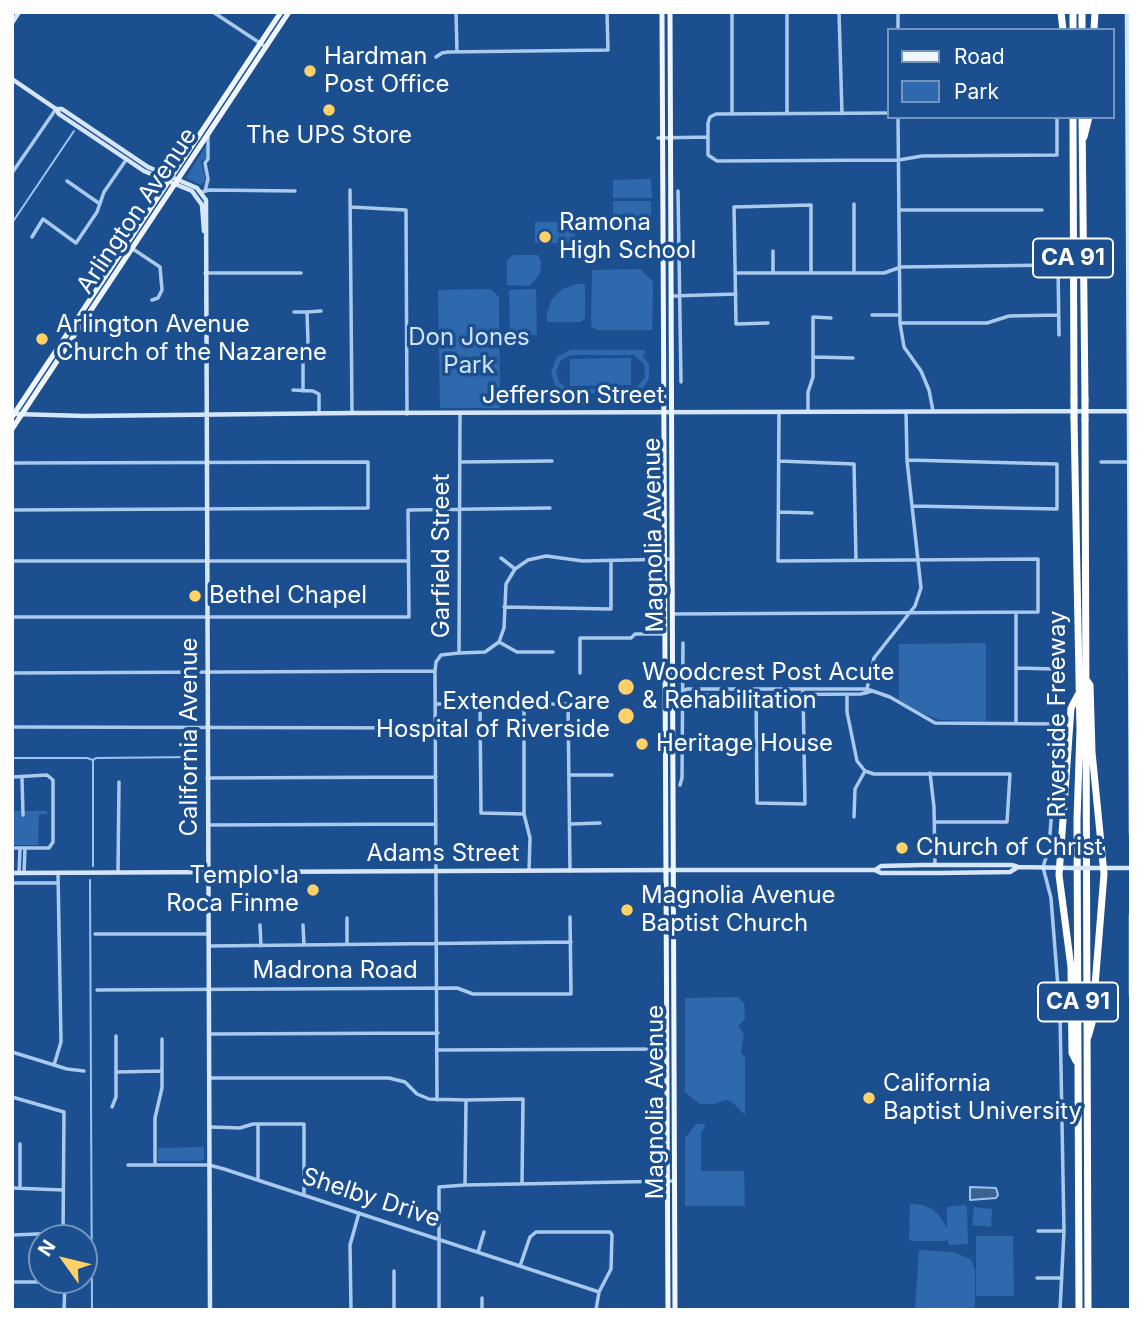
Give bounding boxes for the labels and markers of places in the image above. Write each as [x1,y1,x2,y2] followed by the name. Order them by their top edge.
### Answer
[324,43,450,99] place label: Hardman Post Office
[302,63,318,79] marker: Hardman Post Office
[321,102,337,118] marker: The UPS Store
[246,122,412,150] place label: The UPS Store
[559,209,696,265] place label: Ramona High School
[537,229,553,245] marker: Ramona High School
[56,311,327,367] place label: Arlington Avenue Church of the Nazarene
[34,331,50,347] marker: Arlington Avenue Church of the Nazarene
[209,582,367,610] place label: Bethel Chapel
[187,588,203,604] marker: Bethel Chapel
[642,659,894,715] place label: Woodcrest Post Acute & Rehabilitation
[616,677,636,697] marker: Woodcrest Post Acute & Rehabilitation
[376,688,610,744] place label: Extended Care Hospital of Riverside
[616,706,636,726] marker: Extended Care Hospital of Riverside
[656,730,833,758] place label: Heritage House
[634,736,650,752] marker: Heritage House
[916,834,1103,862] place label: Church of Christ
[894,840,910,856] marker: Church of Christ
[166,862,299,918] place label: Templo la Roca Finme
[305,882,321,898] marker: Templo la Roca Finme
[641,882,836,938] place label: Magnolia Avenue Baptist Church
[619,902,635,918] marker: Magnolia Avenue Baptist Church
[883,1070,1082,1126] place label: California Baptist University
[861,1090,877,1106] marker: California Baptist University

